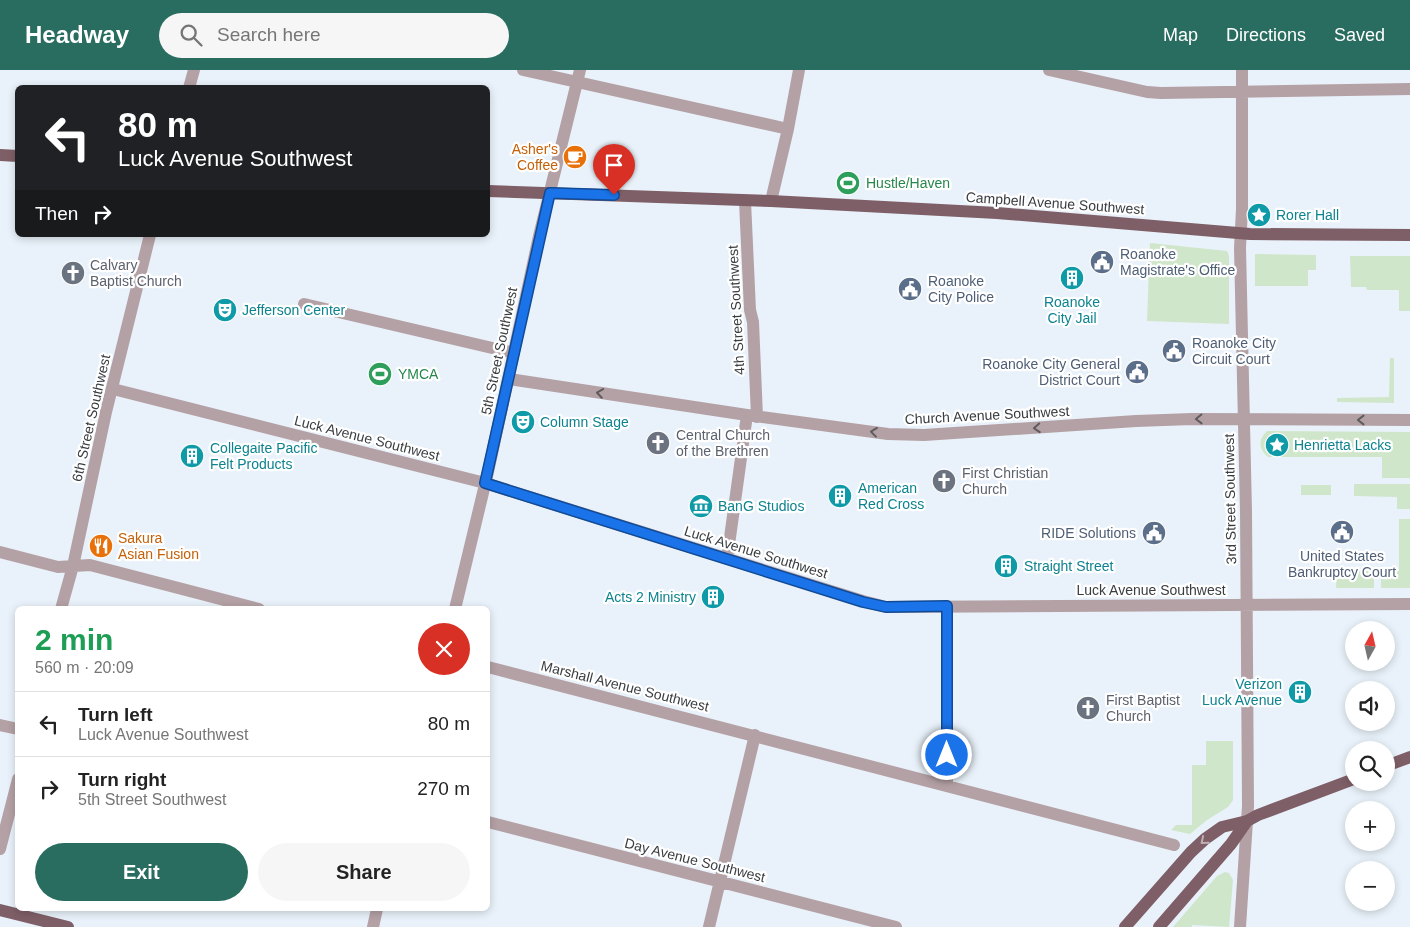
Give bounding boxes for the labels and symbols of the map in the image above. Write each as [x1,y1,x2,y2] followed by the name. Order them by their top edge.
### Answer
[512,141,558,173] place label: Asher's Coffee
[562,144,588,170] cafe icon: Asher's Coffee
[593,144,635,195] pin
[835,170,861,196] sports icon: Hustle/Haven
[866,175,950,191] place label: Hustle/Haven
[965,189,1145,217] street label: Campbell Avenue Southwest
[1246,202,1272,228] place icon: Rorer Hall
[1276,207,1339,223] place label: Rorer Hall
[725,245,747,375] street label: 4th Street Southwest
[1120,246,1235,278] place label: Roanoke Magistrate's Office
[1089,249,1115,275] public building icon: Roanoke Magistrate's Office
[90,257,182,289] place label: Calvary Baptist Church
[60,260,86,286] church icon: Calvary Baptist Church
[1059,265,1085,291] building icon: Roanoke City Jail
[928,273,994,305] place label: Roanoke City Police
[897,276,923,302] public building icon: Roanoke City Police
[478,286,520,416] street label: 5th Street Southwest
[1044,294,1100,326] place label: Roanoke City Jail
[212,297,238,323] theatre icon: Jefferson Center
[242,302,346,318] place label: Jefferson Center
[1192,335,1276,367] place label: Roanoke City Circuit Court
[1161,338,1187,364] public building icon: Roanoke City Circuit Court
[69,353,113,483] street label: 6th Street Southwest
[982,356,1120,388] place label: Roanoke City General District Court
[1124,359,1150,385] public building icon: Roanoke City General District Court
[367,361,393,387] sports icon: YMCA
[398,366,439,382] place label: YMCA
[595,388,603,399] one-way arrow
[904,403,1070,427] street label: Church Avenue Southwest
[510,409,536,435] theatre icon: Column Stage
[293,412,441,464] street label: Luck Avenue Southwest
[540,414,629,430] place label: Column Stage
[1195,414,1202,424] one-way arrow
[1357,415,1365,425] one-way arrow
[1032,423,1040,434] one-way arrow
[676,427,770,459] place label: Central Church of the Brethren
[870,427,878,438] one-way arrow
[645,430,671,456] church icon: Central Church of the Brethren
[1264,432,1290,458] place icon: Henrietta Lacks
[1221,433,1239,565] street label: 3rd Street Southwest
[1294,437,1391,453] place label: Henrietta Lacks
[210,440,317,472] place label: Collegaite Pacific Felt Products
[179,443,205,469] building icon: Collegaite Pacific Felt Products
[962,465,1048,497] place label: First Christian Church
[931,468,957,494] church icon: First Christian Church
[858,480,924,512] place label: American Red Cross
[827,483,853,509] building icon: American Red Cross
[688,493,714,519] museum icon: BanG Studios
[718,498,804,514] place label: BanG Studios
[1329,519,1355,545] public building icon: United States Bankruptcy Court
[1141,520,1167,546] public building icon: RIDE Solutions
[682,523,830,581] street label: Luck Avenue Southwest
[1041,525,1136,541] place label: RIDE Solutions
[118,530,199,562] place label: Sakura Asian Fusion
[88,533,114,559] restaurant icon: Sakura Asian Fusion
[1288,548,1396,580] place label: United States Bankruptcy Court
[993,553,1019,579] building icon: Straight Street
[1024,558,1114,574] place label: Straight Street
[1076,582,1226,598] street label: Luck Avenue Southwest
[700,584,726,610] building icon: Acts 2 Ministry
[605,589,696,605] place label: Acts 2 Ministry
[1345,621,1395,671] north arrow
[539,657,711,715] street label: Marshall Avenue Southwest
[1202,676,1282,708] place label: Verizon Luck Avenue
[1287,679,1313,705] building icon: Verizon Luck Avenue
[1106,692,1180,724] place label: First Baptist Church
[1075,695,1101,721] church icon: First Baptist Church
[920,728,972,780] position arrow
[623,835,767,885] street label: Day Avenue Southwest
[1200,835,1209,844] one-way arrow

